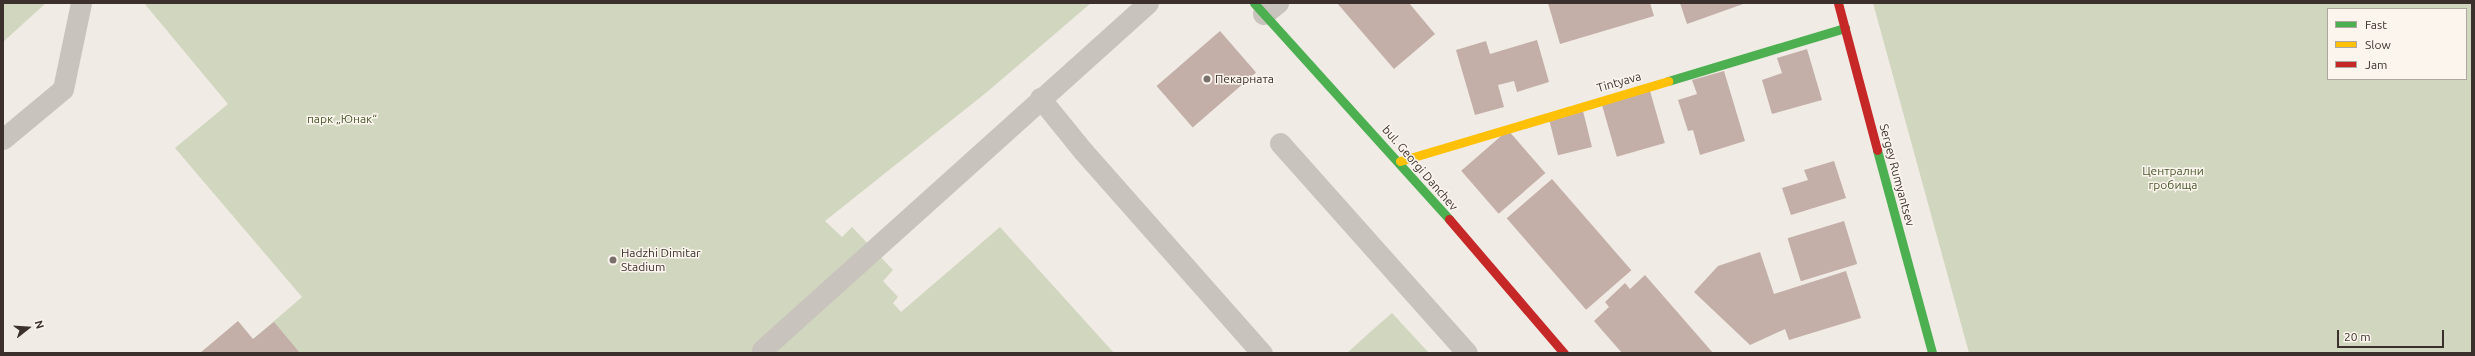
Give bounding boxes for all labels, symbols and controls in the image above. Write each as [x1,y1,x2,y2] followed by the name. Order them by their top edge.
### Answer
[2327,8,2467,80] legend
[2365,18,2387,31] text: Fast
[2365,38,2391,51] text: Slow
[2365,58,2387,71] text: Jam
[1595,69,1643,95] street label: Tintyava
[1215,72,1274,86] place label: Пекарната
[1202,74,1212,84] marker: Пекарната
[307,112,377,126] park label: парк „Юнак“
[1876,122,1918,228] street label: Sergey Rumyantsev
[1379,123,1461,213] street label: bul. Georgi Danchev
[2142,164,2204,192] park label: Централни гробища
[621,246,701,274] place label: Hadzhi Dimitar Stadium
[608,255,618,265] marker: Hadzhi Dimitar Stadium
[8,308,48,348] north arrow
[33,319,46,330] text: N
[2339,322,2446,348] scale bar
[2344,330,2371,343] text: 20 m

